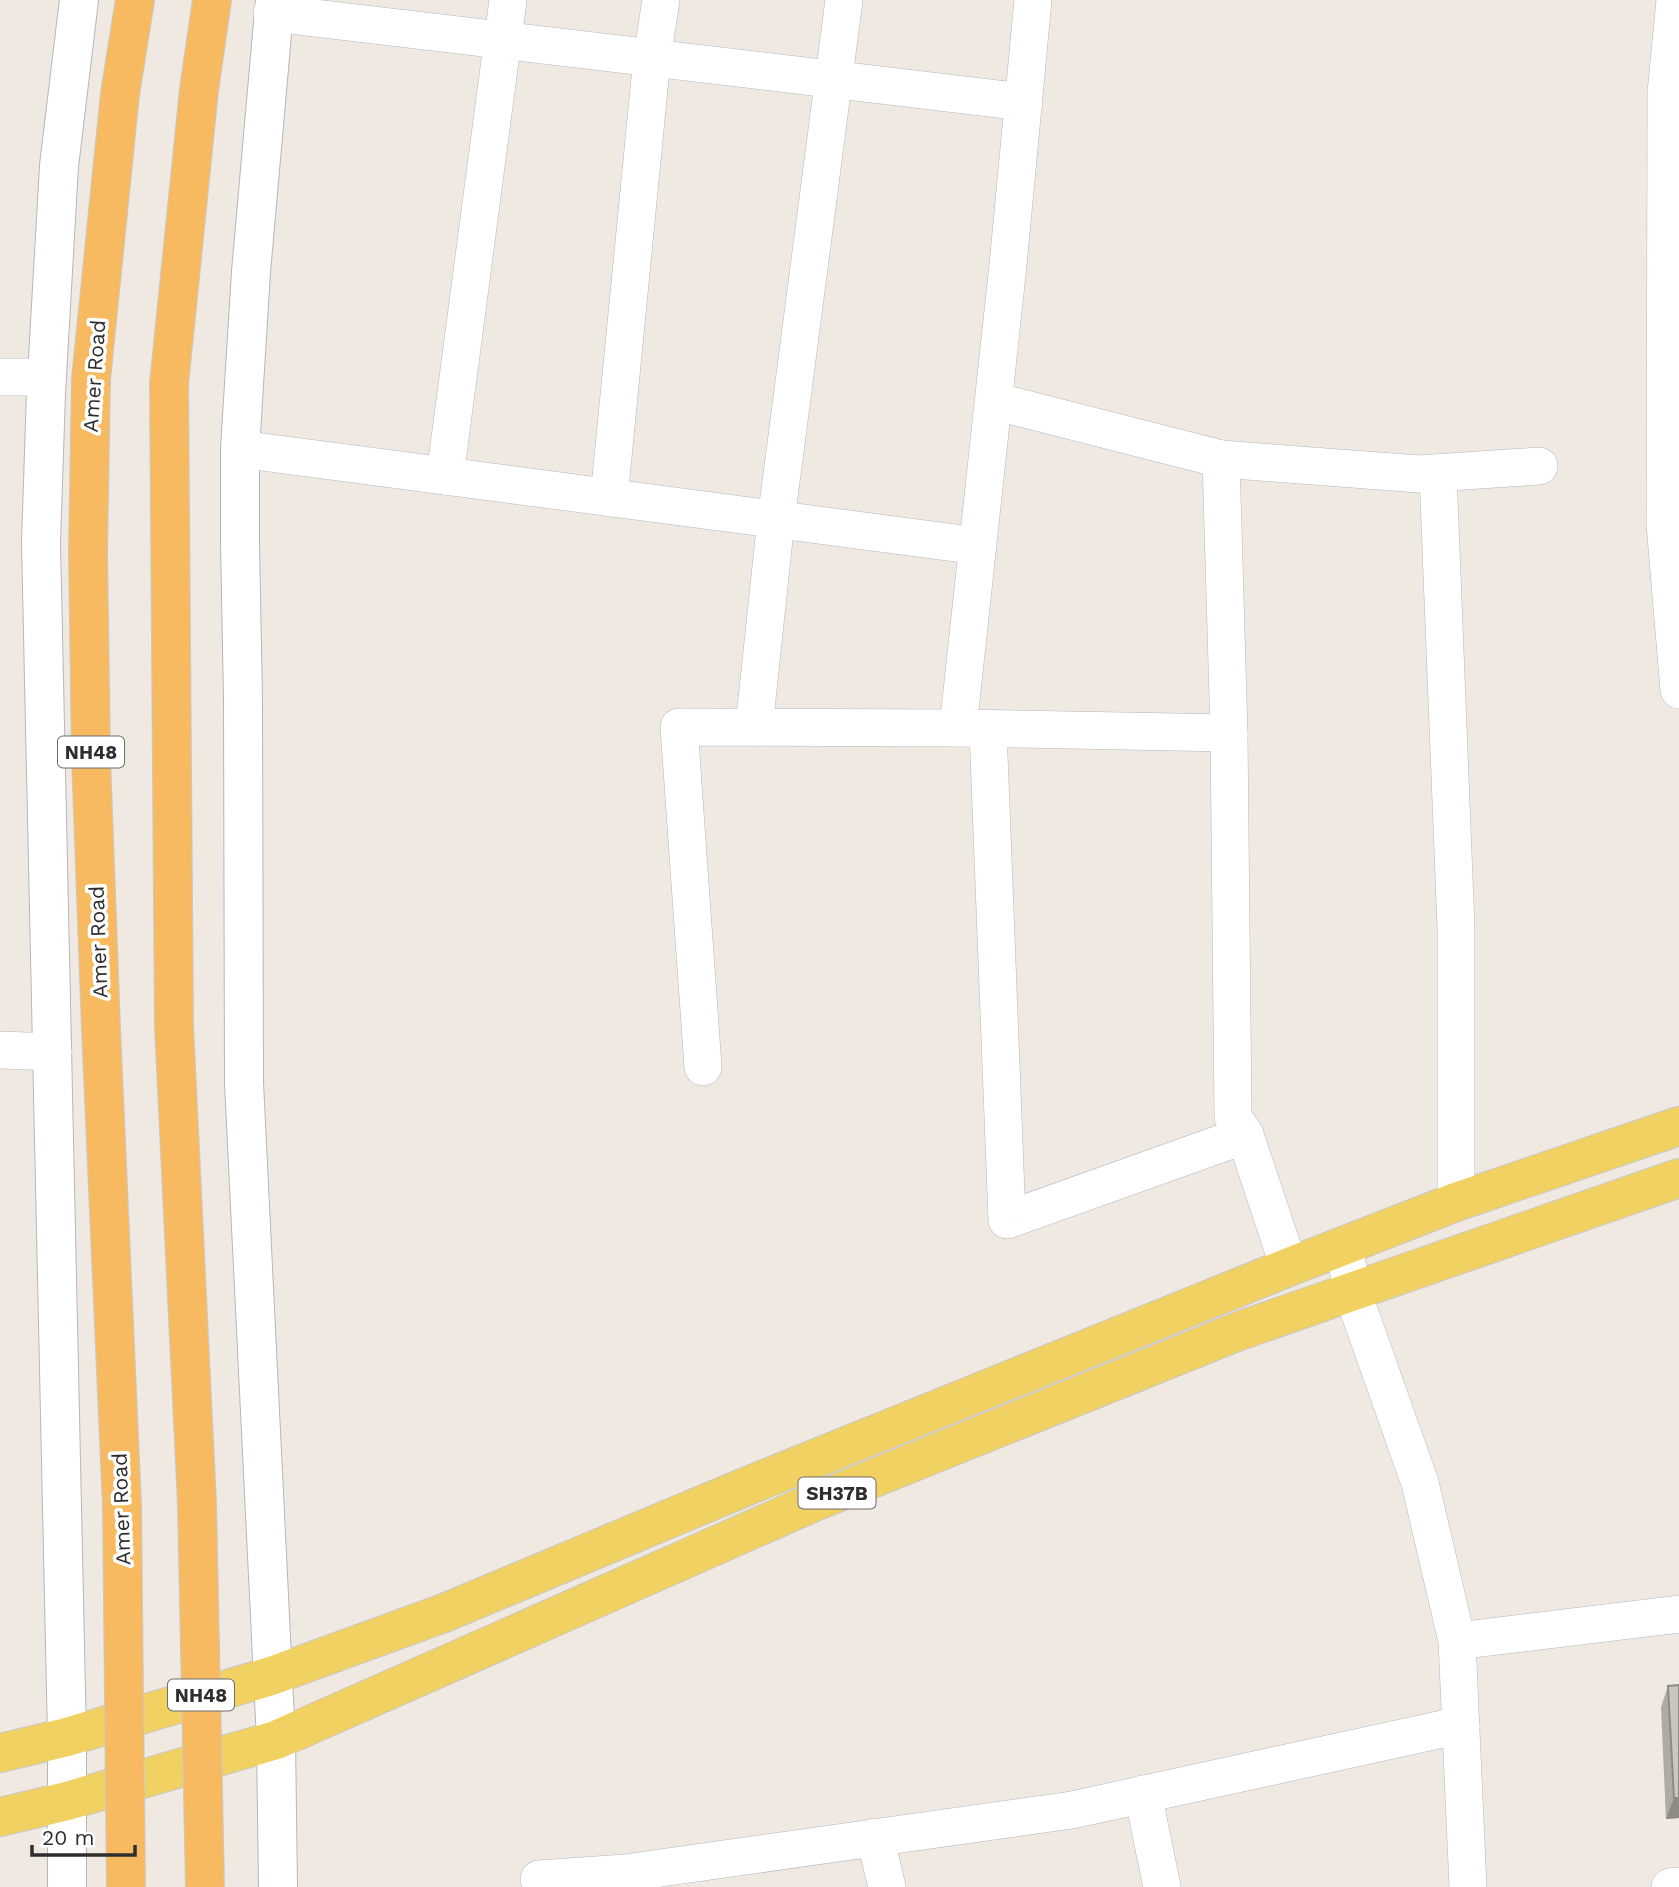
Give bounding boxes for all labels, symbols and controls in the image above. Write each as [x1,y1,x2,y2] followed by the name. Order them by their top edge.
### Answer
[78,319,110,433] street label: Amer Road
[58,736,124,768] road number: NH48
[84,885,112,999] street label: Amer Road
[107,1452,135,1566] street label: Amer Road
[798,1478,876,1508] road number: SH37B
[168,1680,234,1710] road number: NH48
[32,1814,135,1858] scale bar
[42,1825,94,1850] text: 20 m

